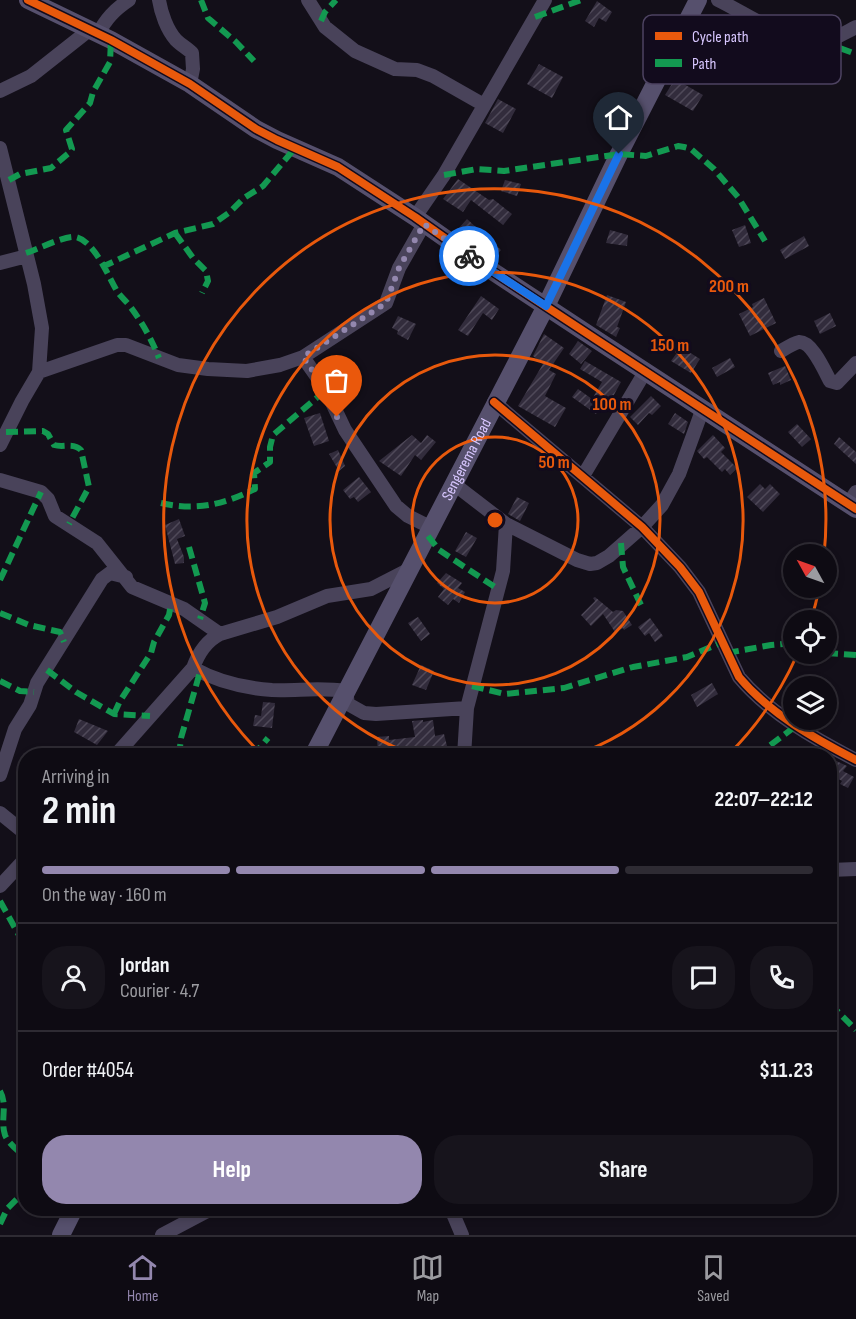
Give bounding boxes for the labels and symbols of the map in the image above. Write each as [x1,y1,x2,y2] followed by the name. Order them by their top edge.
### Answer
[643,15,841,84] legend
[692,28,749,47] text: Cycle path
[692,55,716,74] text: Path
[593,92,644,154] pin
[439,226,499,286] courier
[709,276,749,297] text: 200 m
[651,335,689,356] text: 150 m
[311,355,362,417] pin
[593,394,632,415] text: 100 m
[438,415,496,503] street label: Sengerema Road
[538,452,570,473] text: 50 m
[485,510,505,530] centre of rings
[783,544,837,598] north arrow

